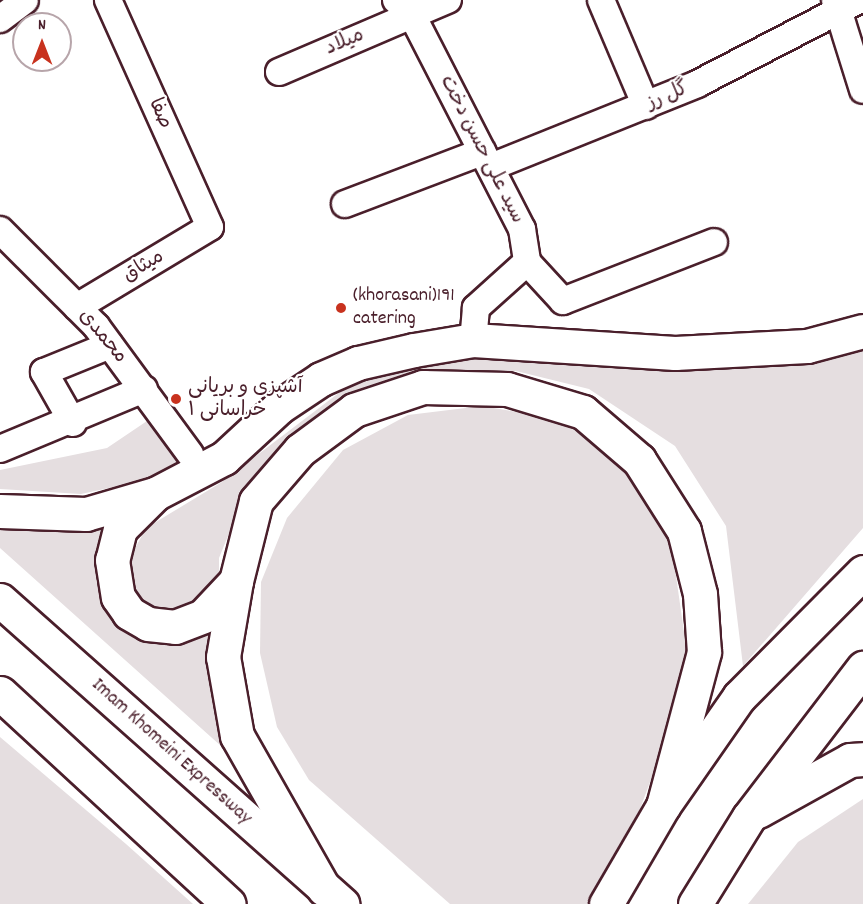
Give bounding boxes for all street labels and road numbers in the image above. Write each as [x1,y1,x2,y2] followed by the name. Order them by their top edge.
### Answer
[322,24,368,62] street label: میلاد
[433,72,529,228] street label: سید علی حسن دخت
[644,78,692,116] street label: گل رز
[142,95,176,133] street label: صفا
[119,245,169,289] street label: میثاق
[72,305,132,369] street label: محمدی
[86,674,256,830] street label: Imam Khomeini Expressway

